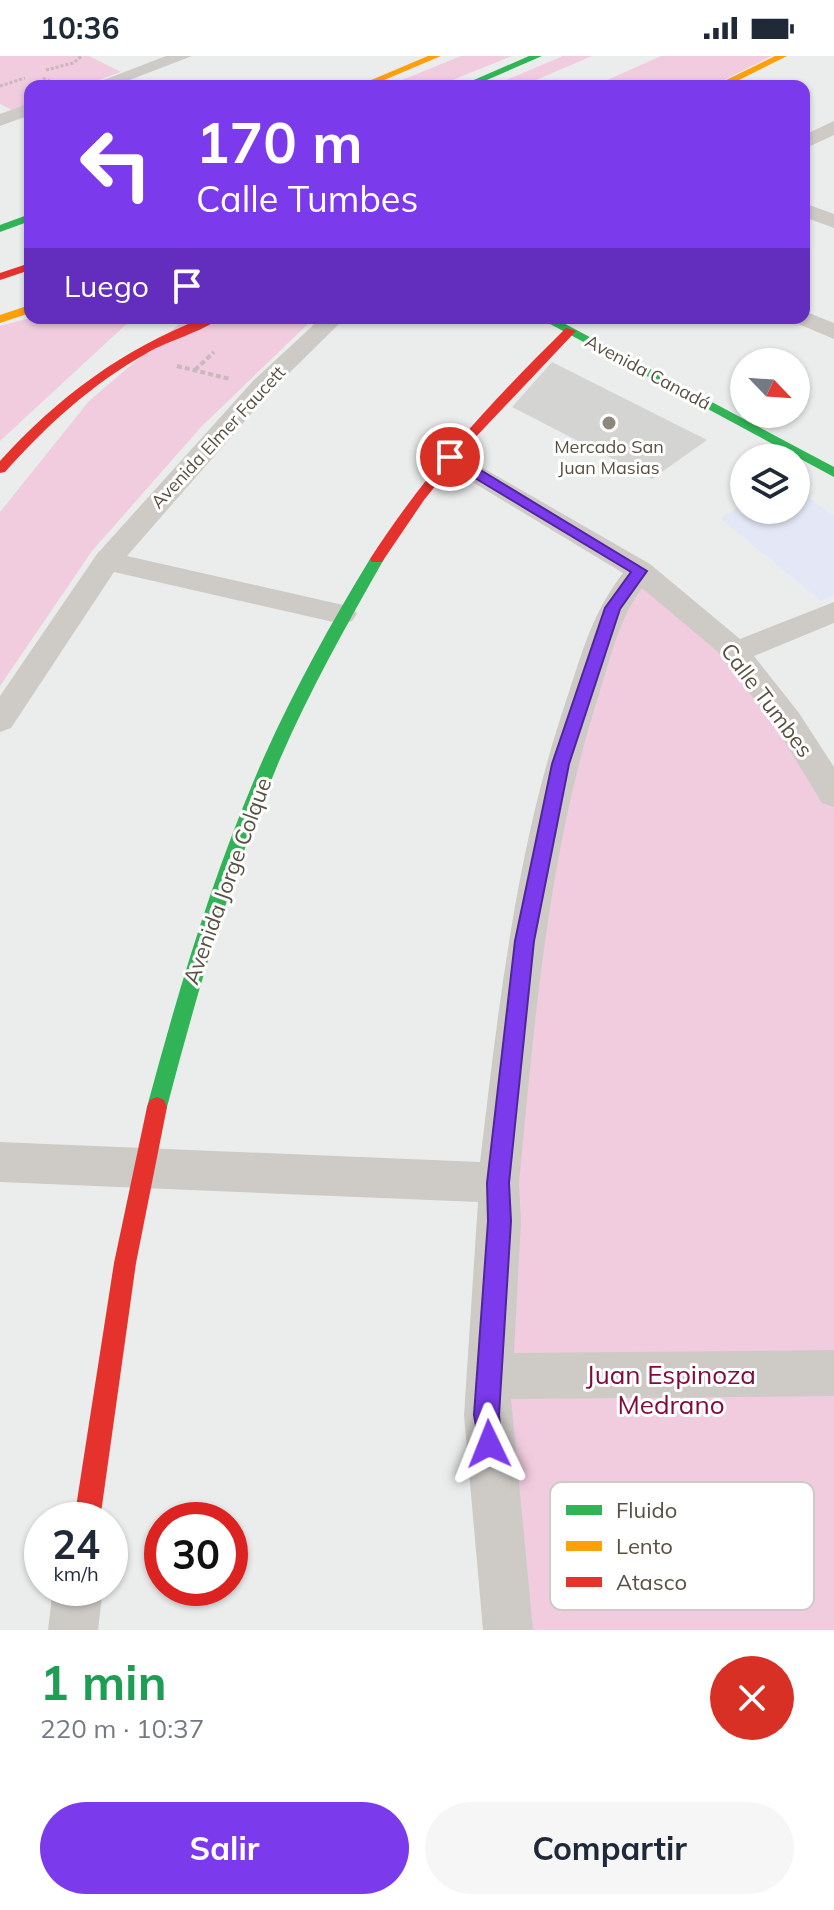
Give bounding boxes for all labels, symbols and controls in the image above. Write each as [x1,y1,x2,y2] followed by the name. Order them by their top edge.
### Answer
[40,9,119,47] text: 10:36
[196,107,363,177] text: 170 m
[64,112,168,216] icon: left
[196,176,418,221] text: Calle Tumbes
[165,264,209,308] icon: arrive
[64,267,149,305] text: Luego
[581,329,715,415] street label: Avenida Canadá
[730,348,810,428] north arrow
[730,348,810,524] map controls
[146,361,290,513] street label: Avenida Elmer Faucett
[600,414,618,432] marker: Mercado San Juan Masias
[416,423,484,491] pin
[428,435,472,479] icon: arrive
[554,435,664,479] place label: Mercado San Juan Masias
[730,444,810,524] button: layers
[715,637,819,763] street label: Calle Tumbes
[177,774,277,988] street label: Avenida Jorge Colque
[586,1358,756,1421] park label: Juan Espinoza Medrano
[447,1402,531,1486] position arrow
[550,1482,814,1610] legend
[616,1496,677,1524] text: Fluido
[144,1502,248,1606] speed limit sign: 30
[52,1519,100,1569] text: 24
[616,1532,673,1560] text: Lento
[53,1561,99,1586] text: km/h
[616,1568,687,1596] text: Atasco
[40,1652,167,1712] text: 1 min
[710,1656,794,1740] button: close
[40,1712,204,1745] text: 220 m · 10:37
[40,1802,409,1894] button: Salir
[425,1802,794,1894] button: Compartir

